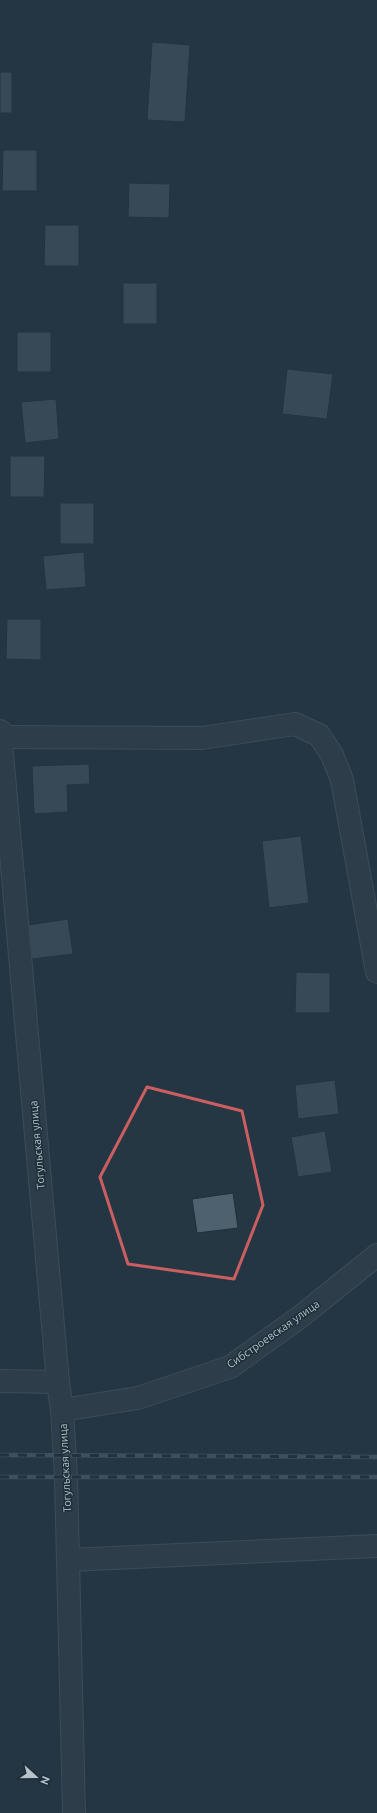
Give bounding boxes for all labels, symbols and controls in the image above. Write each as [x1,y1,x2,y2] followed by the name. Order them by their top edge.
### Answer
[27,1100,47,1190] street label: Тогульская улица
[225,1298,321,1370] street label: Сибстроевская улица
[57,1423,73,1513] street label: Тогульская улица
[16,1757,56,1797] north arrow
[38,1775,52,1787] text: N

